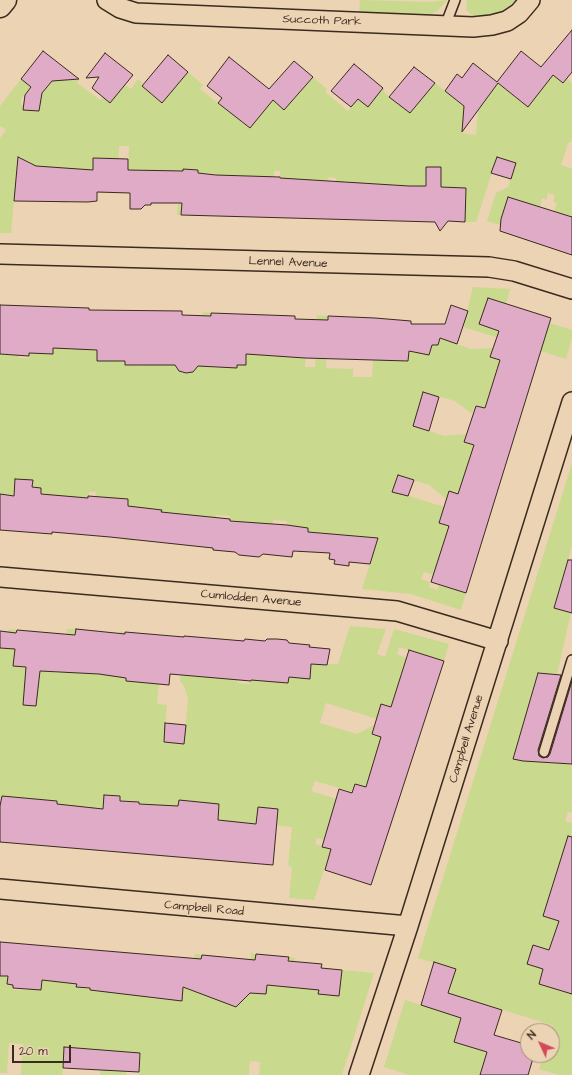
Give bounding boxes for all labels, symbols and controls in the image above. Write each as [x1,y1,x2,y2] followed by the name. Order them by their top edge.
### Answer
[282,12,362,30] street label: Succoth Park
[248,254,328,272] street label: Lennel Avenue
[200,587,302,611] street label: Cumlodden Avenue
[447,693,487,785] street label: Campbell Avenue
[164,898,244,920] street label: Campbell Road
[520,1023,560,1063] north arrow
[524,1027,540,1043] text: N
[14,1037,73,1063] scale bar
[19,1043,48,1060] text: 20 m

